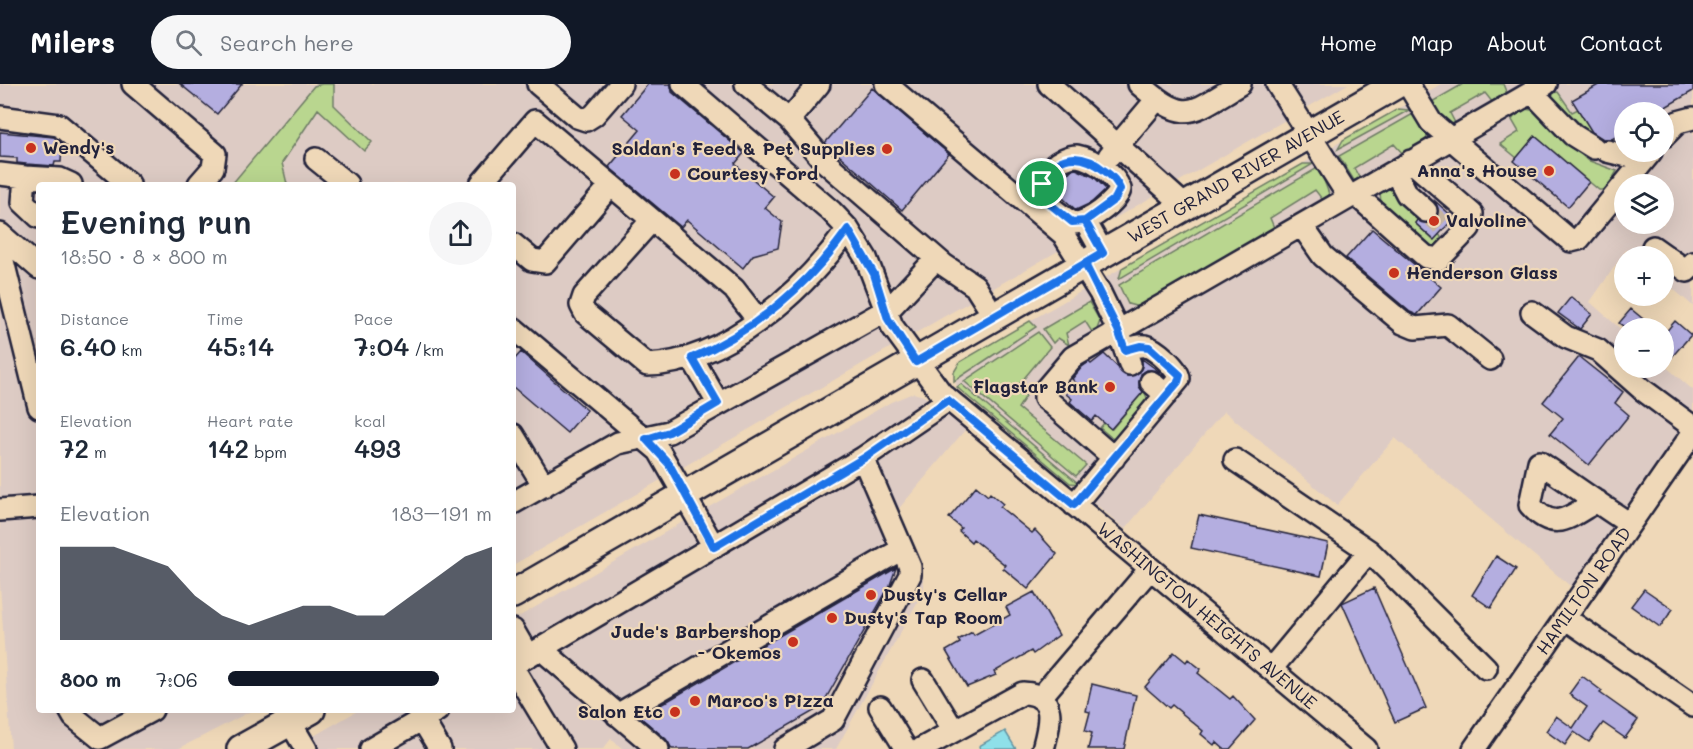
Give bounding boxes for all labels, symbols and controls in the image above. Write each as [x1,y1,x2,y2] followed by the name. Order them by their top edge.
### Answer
[151,15,571,69] search box
[30,24,115,60] text: Milers
[172,26,205,59] icon: search
[220,28,354,57] text: Search here
[1320,29,1377,56] text: Home
[1410,29,1453,56] text: Map
[1486,29,1547,56] text: About
[1580,29,1663,56] text: Contact
[1614,102,1674,378] map controls
[1614,102,1674,162] button: locate
[1123,104,1348,248] street label: WEST GRAND RIVER AVENUE
[43,135,114,159] place label: Wendy's
[611,136,875,160] place label: Soldan's Feed & Pet Supplies
[24,141,38,155] marker: Wendy's
[880,142,894,156] marker: Soldan's Feed & Pet Supplies
[1016,158,1067,209] pin
[1417,158,1537,182] place label: Anna's House
[687,161,818,185] place label: Courtesy Ford
[1542,164,1556,178] marker: Anna's House
[668,167,682,181] marker: Courtesy Ford
[1025,167,1058,200] icon: arrive
[1614,174,1674,234] button: layers
[60,199,252,242] text: Evening run
[429,202,492,265] button: share
[1446,208,1527,232] place label: Valvoline
[1427,214,1441,228] marker: Valvoline
[60,243,228,269] text: 18:50 · 8 × 800 m
[1614,246,1674,306] button: +
[1406,260,1558,284] place label: Henderson Glass
[1387,266,1401,280] marker: Henderson Glass
[60,308,129,329] text: Distance
[207,308,243,329] text: Time
[354,308,393,329] text: Pace
[1614,318,1674,378] button: −
[60,329,116,363] text: 6.40
[207,329,274,363] text: 45:14
[354,329,409,363] text: 7:04
[116,339,143,360] text: km
[409,339,444,360] text: /km
[973,374,1098,398] place label: Flagstar Bank
[1103,380,1117,394] marker: Flagstar Bank
[60,410,132,431] text: Elevation
[207,410,293,431] text: Heart rate
[354,410,386,431] text: kcal
[60,431,89,465] text: 72
[207,431,249,465] text: 142
[354,431,401,465] text: 493
[89,441,107,462] text: m
[249,441,287,462] text: bpm
[60,500,150,526] text: Elevation
[391,500,492,526] text: 183–191 m
[1093,516,1322,714] street label: WASHINGTON HEIGHTS AVENUE
[1530,522,1636,659] street label: HAMILTON ROAD
[883,582,1008,606] place label: Dusty's Cellar
[864,588,878,602] marker: Dusty's Cellar
[844,605,1003,629] place label: Dusty's Tap Room
[825,611,839,625] marker: Dusty's Tap Room
[610,619,781,664] place label: Jude's Barbershop - Okemos
[786,635,800,649] marker: Jude's Barbershop - Okemos
[60,666,121,692] text: 800 m
[156,666,198,692] text: 7:06
[707,688,834,712] place label: Marco's Pizza
[688,694,702,708] marker: Marco's Pizza
[578,699,663,723] place label: Salon Etc
[668,705,682,719] marker: Salon Etc

